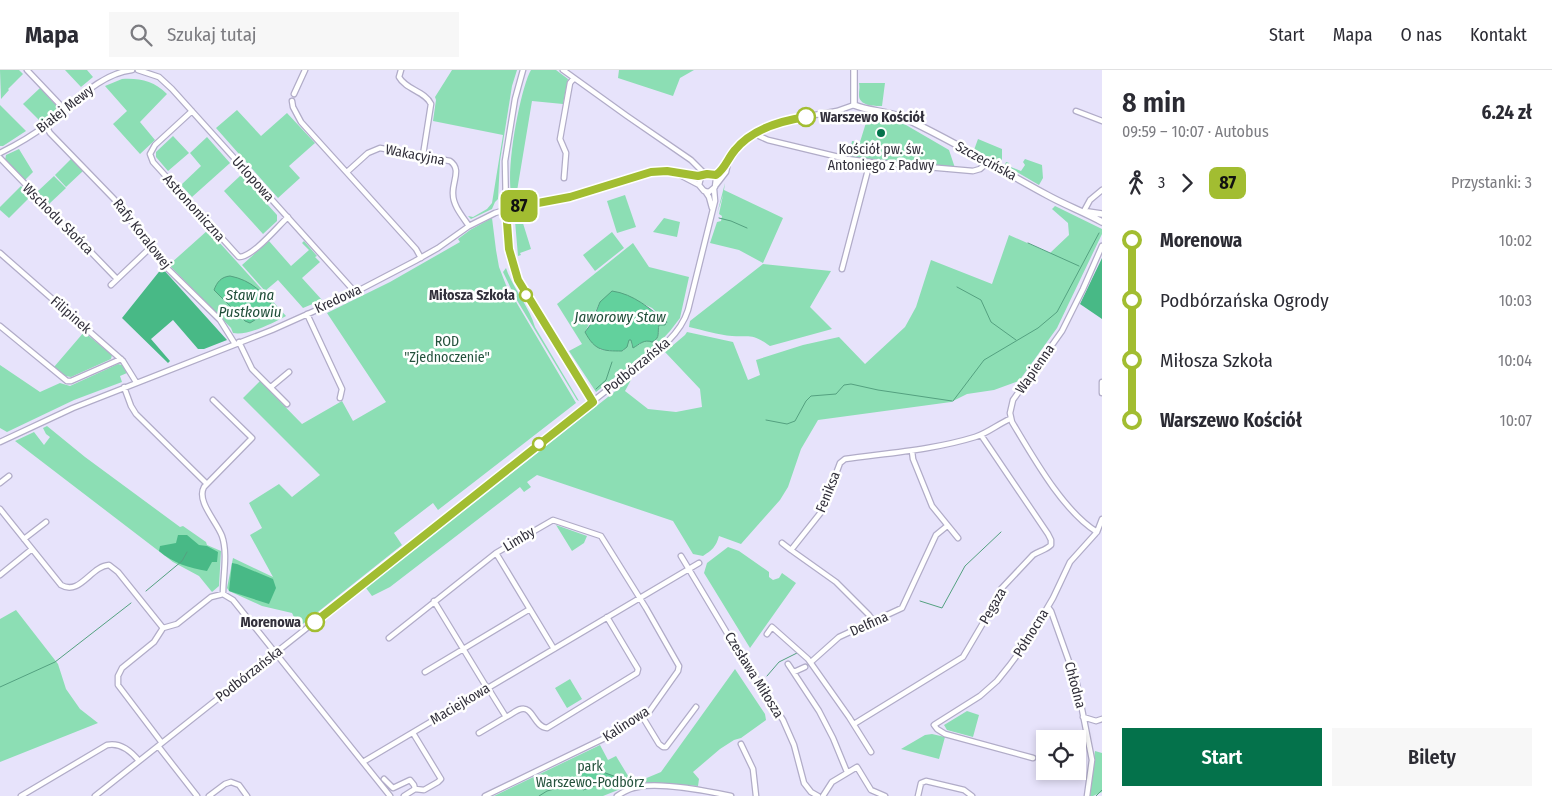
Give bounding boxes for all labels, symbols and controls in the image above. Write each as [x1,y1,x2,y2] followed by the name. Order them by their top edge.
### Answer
[109,12,459,57] search box
[25,21,79,49] text: Mapa
[127,21,155,49] icon: search
[167,23,257,46] text: Szukaj tutaj
[1269,24,1305,46] text: Start
[1333,24,1373,46] text: Mapa
[1401,24,1442,46] text: O nas
[1470,24,1527,46] text: Kontakt
[33,81,98,137] street label: Białej Mewy
[1122,86,1186,119] text: 8 min
[1482,101,1532,124] text: 6.24 zł
[796,107,816,127] marker: Warszewo Kościół
[820,109,925,126] place label: Warszewo Kościół
[1122,122,1269,141] text: 09:59 – 10:07 · Autobus
[875,127,887,139] marker: Kościół pw. św. Antoniego z Padwy
[953,138,1020,184] street label: Szczecińska
[384,141,446,169] street label: Wakacyjna
[828,141,935,174] place label: Kościół pw. św. Antoniego z Padwy
[228,153,278,205] street label: Urlopowa
[1122,169,1150,197] icon: walk
[1173,169,1201,197] icon: forward
[159,171,229,245] street label: Astronomiczna
[1219,172,1236,194] text: 87
[1158,173,1165,192] text: 3
[1451,173,1532,192] text: Przystanki: 3
[19,180,97,258] street label: Wschodu Słońca
[496,190,542,222] line badge: 87
[109,195,175,273] street label: Rafy Koralowej
[511,195,527,217] text: 87
[1160,229,1242,252] text: Morenowa
[1499,231,1532,250] text: 10:02
[312,281,364,317] street label: Kredowa
[219,286,282,321] water label: Staw na Pustkowiu
[429,287,515,304] place label: Miłosza Szkoła
[519,288,533,302] marker: Miłosza Szkoła
[1160,289,1329,312] text: Podbórzańska Ogrody
[1499,291,1532,310] text: 10:03
[47,293,95,338] street label: Filipinek
[573,308,666,326] water label: Jaworowy Staw
[404,333,490,366] park label: ROD "Zjednoczenie"
[601,334,674,398] street label: Podbórzańska
[1012,341,1058,397] street label: Wapienna
[1160,349,1273,372] text: Miłosza Szkoła
[1498,351,1532,370] text: 10:04
[1160,409,1302,432] text: Warszewo Kościół
[1500,411,1532,430] text: 10:07
[532,437,546,451] unlabelled marker
[812,469,844,515] street label: Feniksa
[500,523,539,555] street label: Limby
[976,585,1010,627] street label: Pegaza
[1010,606,1052,660] street label: Północna
[847,608,891,640] street label: Delfina
[305,612,325,632] marker: Morenowa
[240,614,301,631] place label: Morenowa
[721,629,787,721] street label: Czesława Miłosza
[212,643,286,705] street label: Podbórzańska
[1061,660,1089,710] street label: Chłodna
[427,680,493,728] street label: Maciejkowa
[600,703,652,745] street label: Kalinowa
[1122,728,1322,786] button: Start
[1332,728,1532,786] button: Bilety
[1036,730,1086,780] map controls
[1036,730,1086,780] button: locate
[536,758,645,791] park label: park Warszewo-Podbórz

